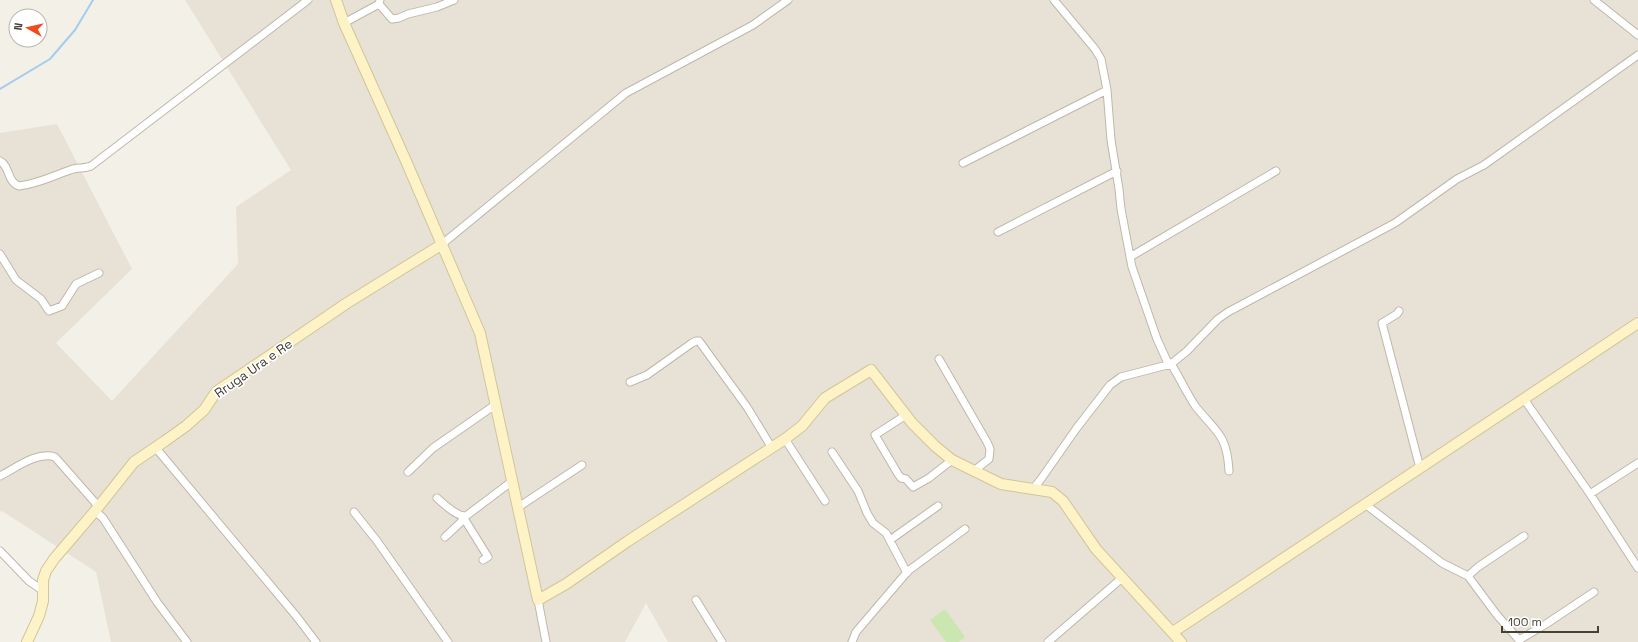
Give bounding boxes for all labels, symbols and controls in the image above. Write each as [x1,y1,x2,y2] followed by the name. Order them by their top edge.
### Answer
[8,8,48,48] north arrow
[11,22,26,31] text: N
[211,335,296,402] street label: Rruga Ura e Re
[1502,608,1598,634] scale bar
[1508,614,1542,630] text: 100 m

